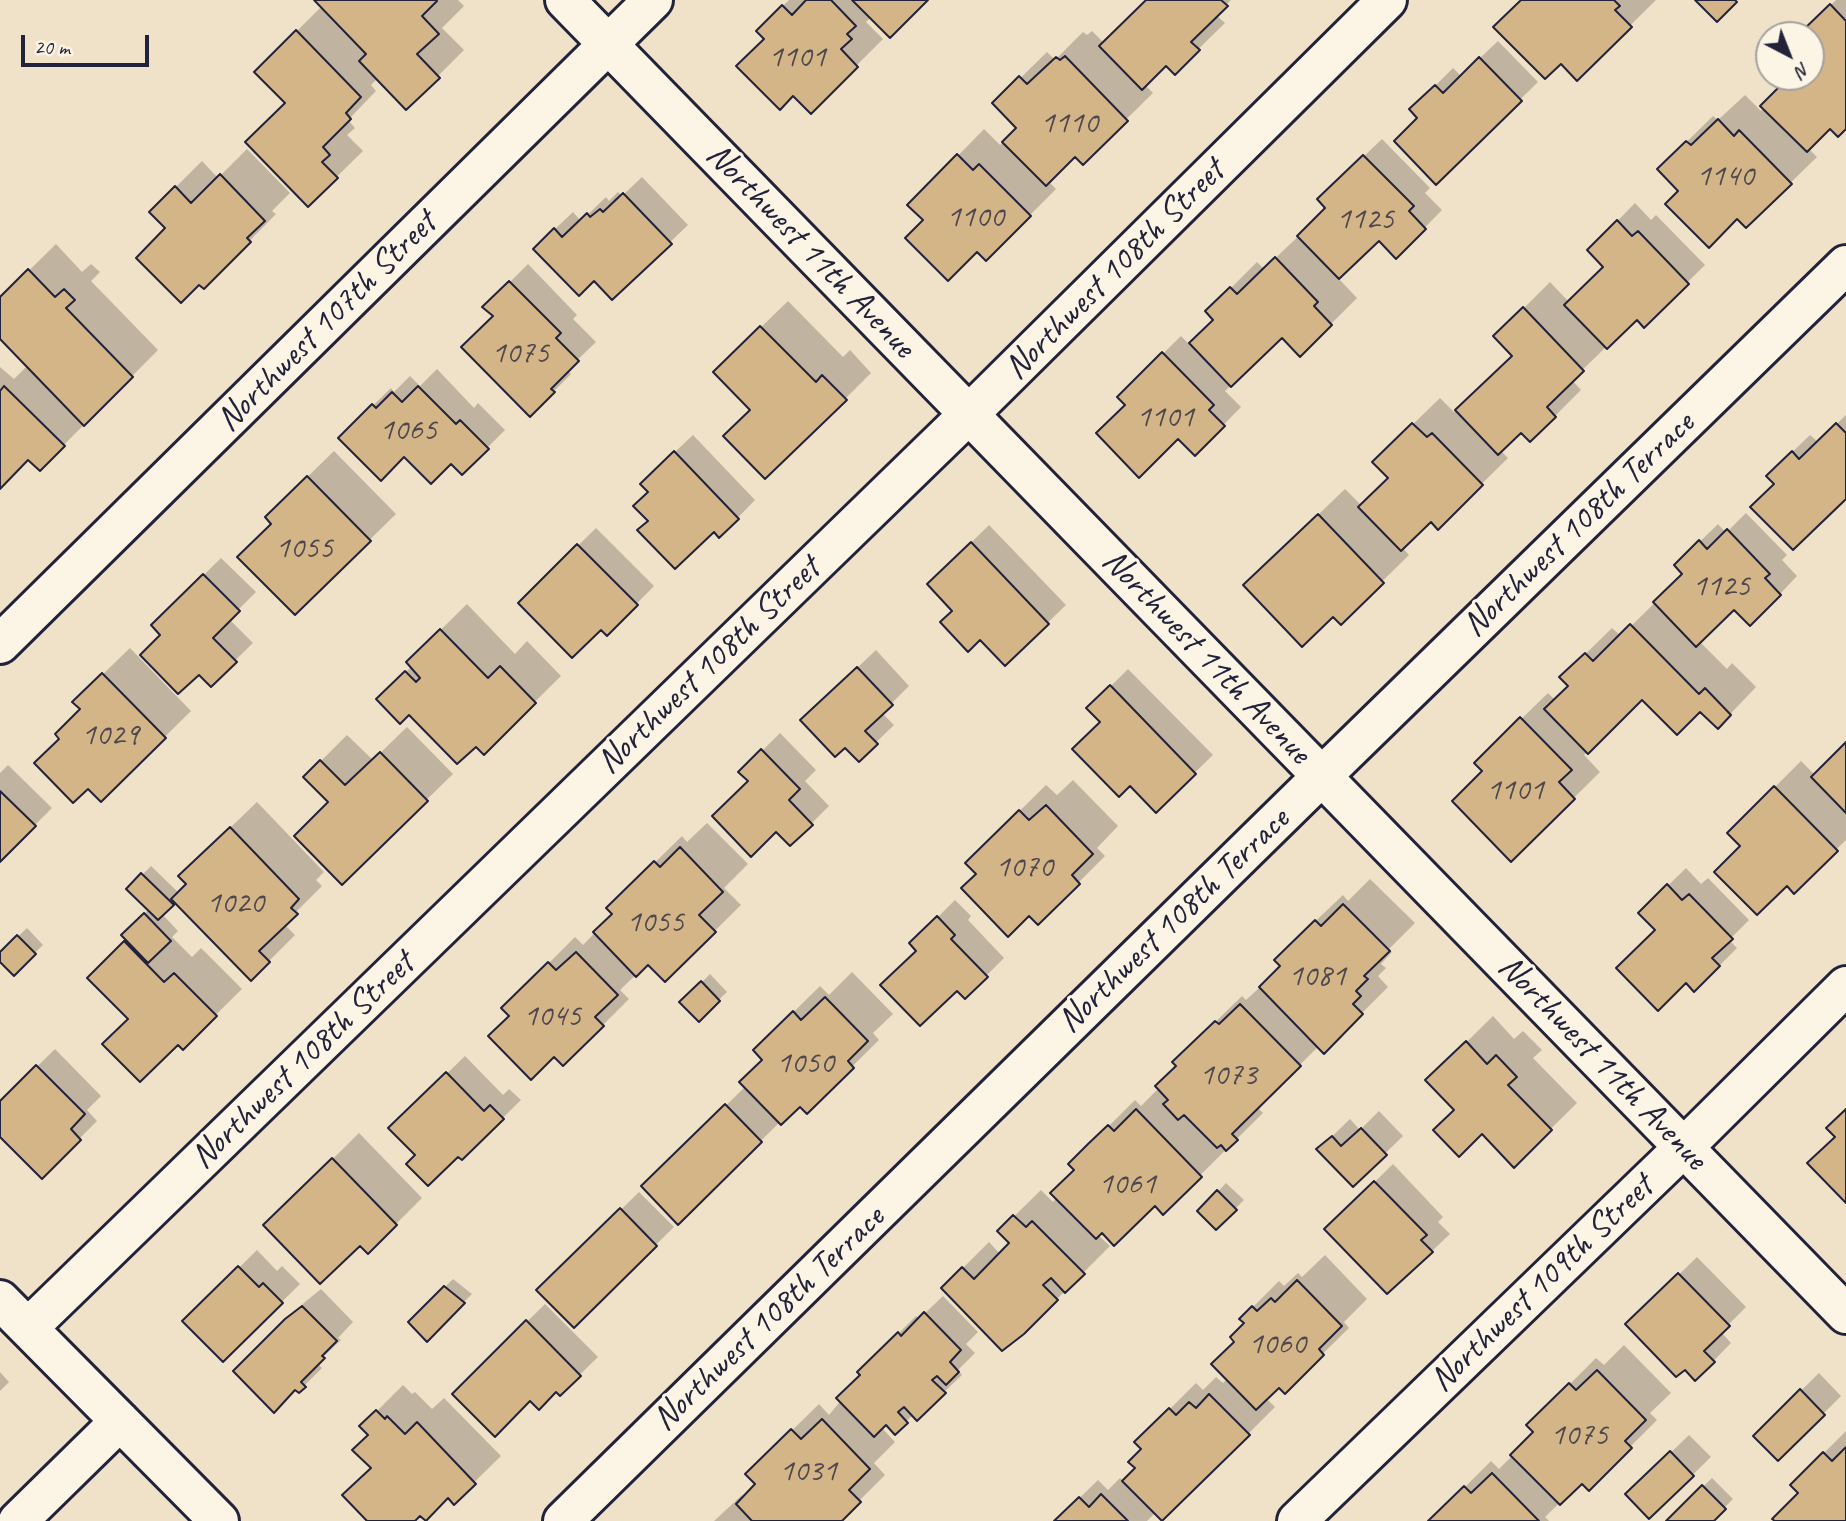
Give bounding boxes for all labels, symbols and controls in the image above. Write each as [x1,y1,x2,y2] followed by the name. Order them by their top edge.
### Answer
[24,21,152,65] scale bar
[1755,21,1825,91] north arrow
[34,34,70,60] text: 20 m
[768,39,826,77] house number: 1101
[1790,57,1815,83] text: N
[1040,105,1098,143] house number: 1110
[697,135,923,367] street label: Northwest 11th Avenue
[996,151,1234,389] street label: Northwest 108th Street
[1696,158,1754,196] house number: 1140
[946,199,1004,237] house number: 1100
[1336,201,1394,239] house number: 1125
[208,203,446,441] street label: Northwest 107th Street
[491,335,549,373] house number: 1075
[1136,399,1194,437] house number: 1101
[1454,404,1704,646] street label: Northwest 108th Terrace
[379,412,437,450] house number: 1065
[275,530,333,568] house number: 1055
[1093,541,1319,773] street label: Northwest 11th Avenue
[589,549,829,783] street label: Northwest 108th Street
[1692,568,1750,606] house number: 1125
[81,717,139,755] house number: 1029
[1486,772,1544,810] house number: 1101
[1049,800,1299,1042] street label: Northwest 108th Terrace
[995,849,1053,887] house number: 1070
[206,885,264,923] house number: 1020
[626,904,684,942] house number: 1055
[183,944,423,1178] street label: Northwest 108th Street
[1489,947,1715,1179] street label: Northwest 11th Avenue
[1288,958,1346,996] house number: 1081
[523,998,581,1036] house number: 1045
[776,1045,834,1083] house number: 1050
[1199,1057,1257,1095] house number: 1073
[1098,1166,1156,1204] house number: 1061
[1422,1167,1662,1401] street label: Northwest 109th Street
[644,1198,894,1440] street label: Northwest 108th Terrace
[1248,1326,1306,1364] house number: 1060
[1550,1417,1608,1455] house number: 1075
[779,1453,837,1491] house number: 1031

